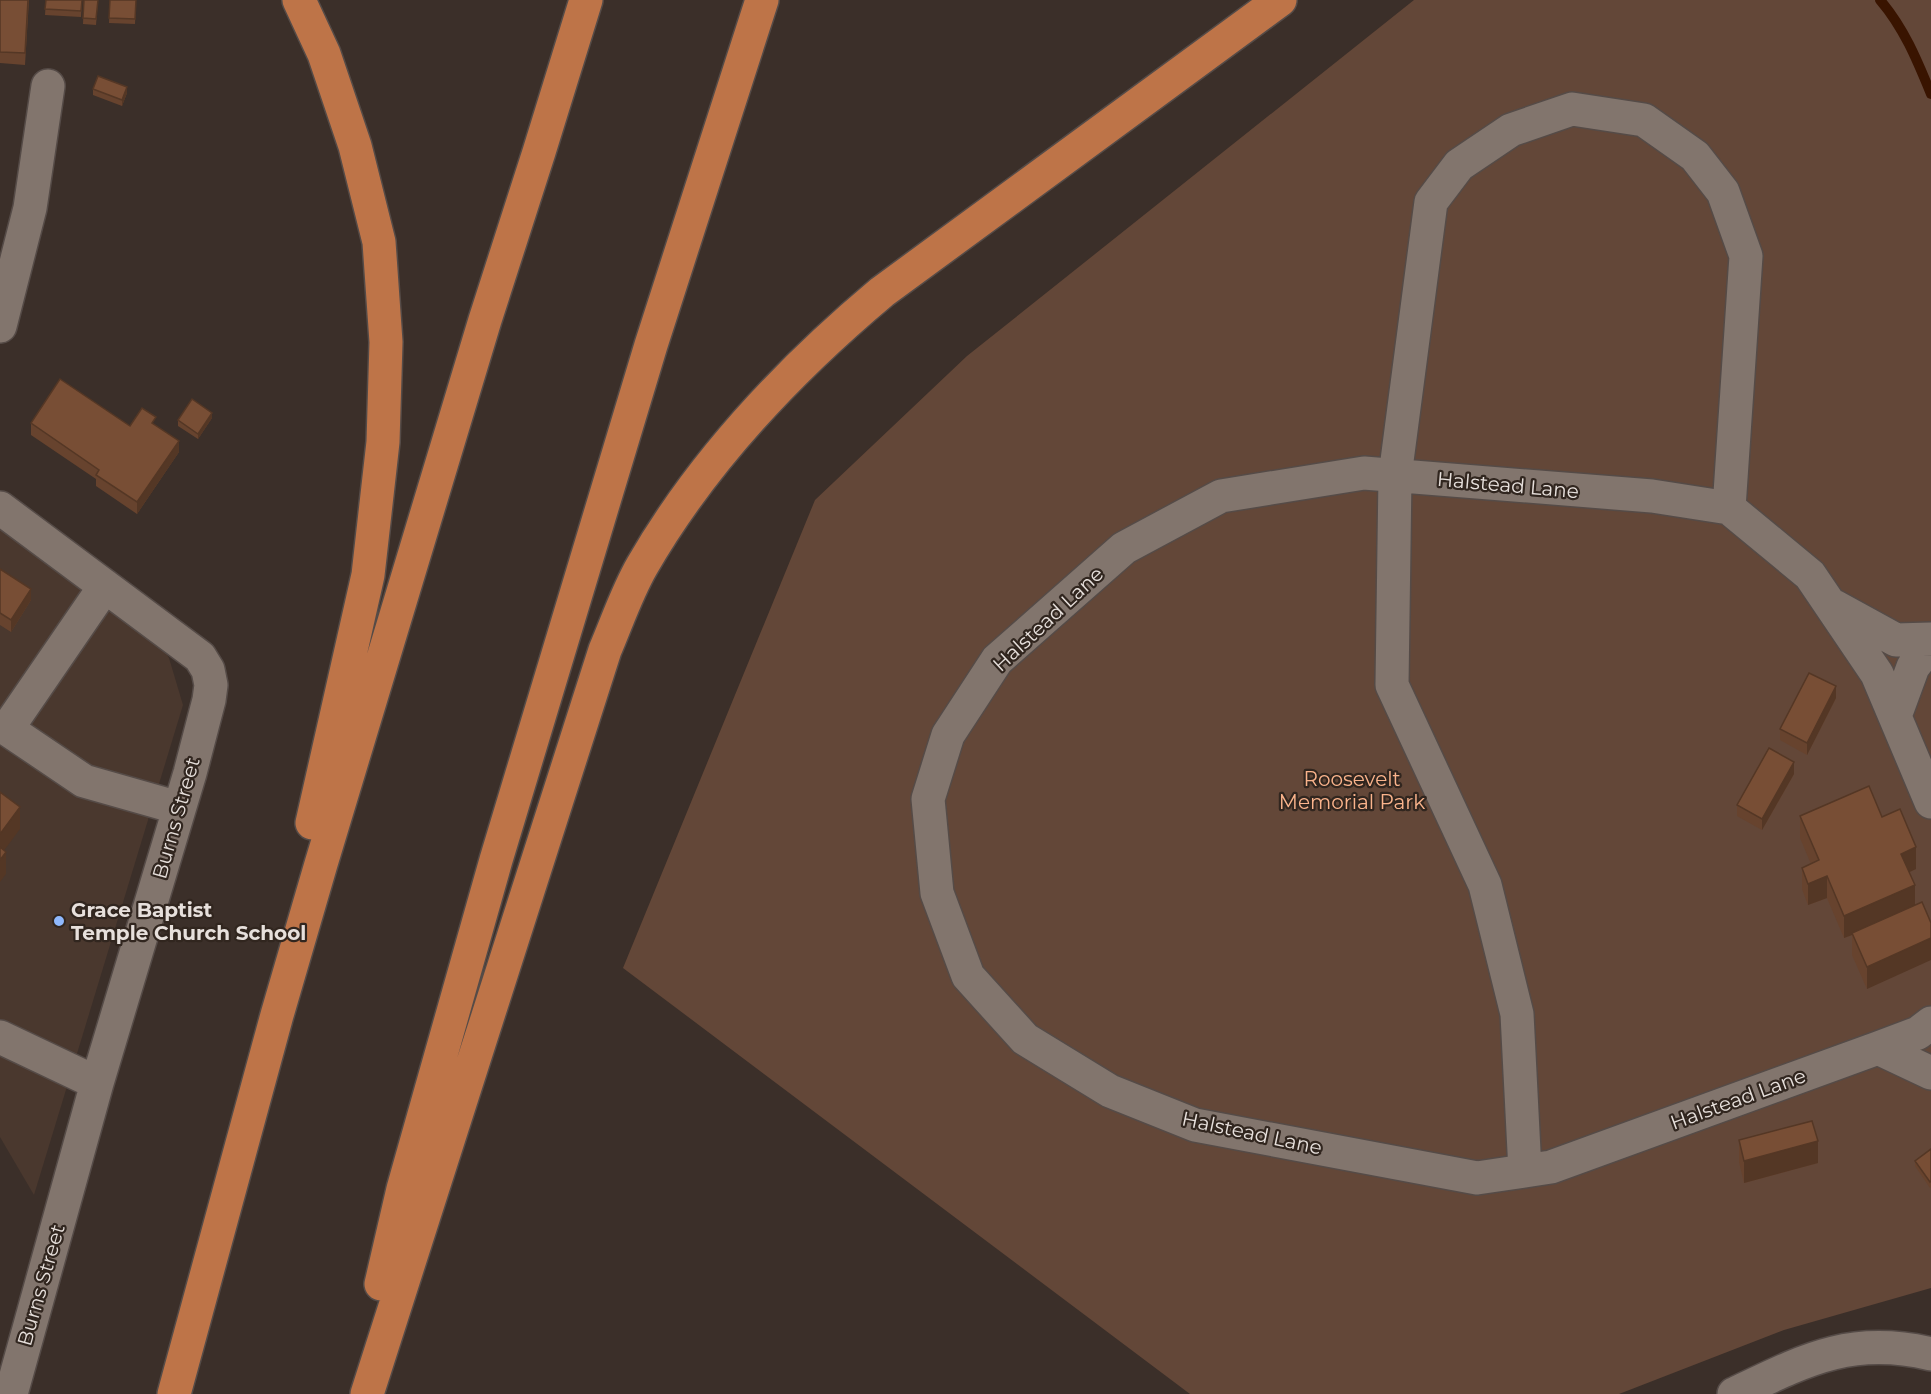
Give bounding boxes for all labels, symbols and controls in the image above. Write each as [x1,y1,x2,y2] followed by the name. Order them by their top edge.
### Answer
[1436,467,1580,503] street label: Halstead Lane
[988,562,1108,676] street label: Halstead Lane
[147,754,205,882] street label: Burns Street
[1279,767,1425,814] park label: Roosevelt Memorial Park
[71,898,306,945] place label: Grace Baptist Temple Church School
[52,914,66,928] marker: Grace Baptist Temple Church School
[1667,1063,1809,1135] street label: Halstead Lane
[1180,1106,1324,1160] street label: Halstead Lane
[12,1221,70,1349] street label: Burns Street

